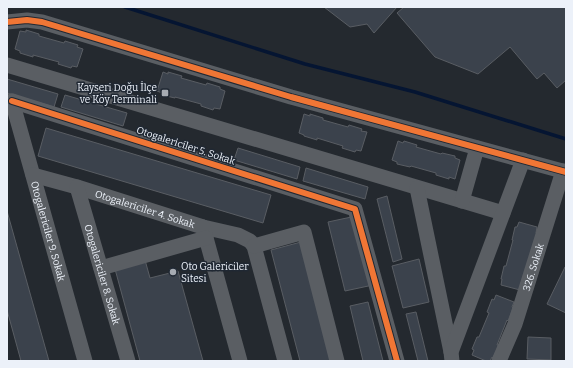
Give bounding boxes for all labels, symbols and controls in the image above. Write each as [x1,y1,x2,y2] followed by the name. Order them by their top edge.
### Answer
[77,80,157,106] place label: Kayseri Doğu İlçe ve Köy Terminali
[160,88,170,98] marker: Kayseri Doğu İlçe ve Köy Terminali
[135,124,237,168] street label: Otogalericiler 5. Sokak
[28,180,67,283] street label: Otogalericiler 9. Sokak
[93,188,197,231] street label: Otogalericiler 4. Sokak
[81,223,122,326] street label: Otogalericiler 8. Sokak
[521,242,547,293] street label: 326. Sokak
[181,261,249,285] place label: Oto Galericiler Sitesi
[168,267,178,277] marker: Oto Galericiler Sitesi

